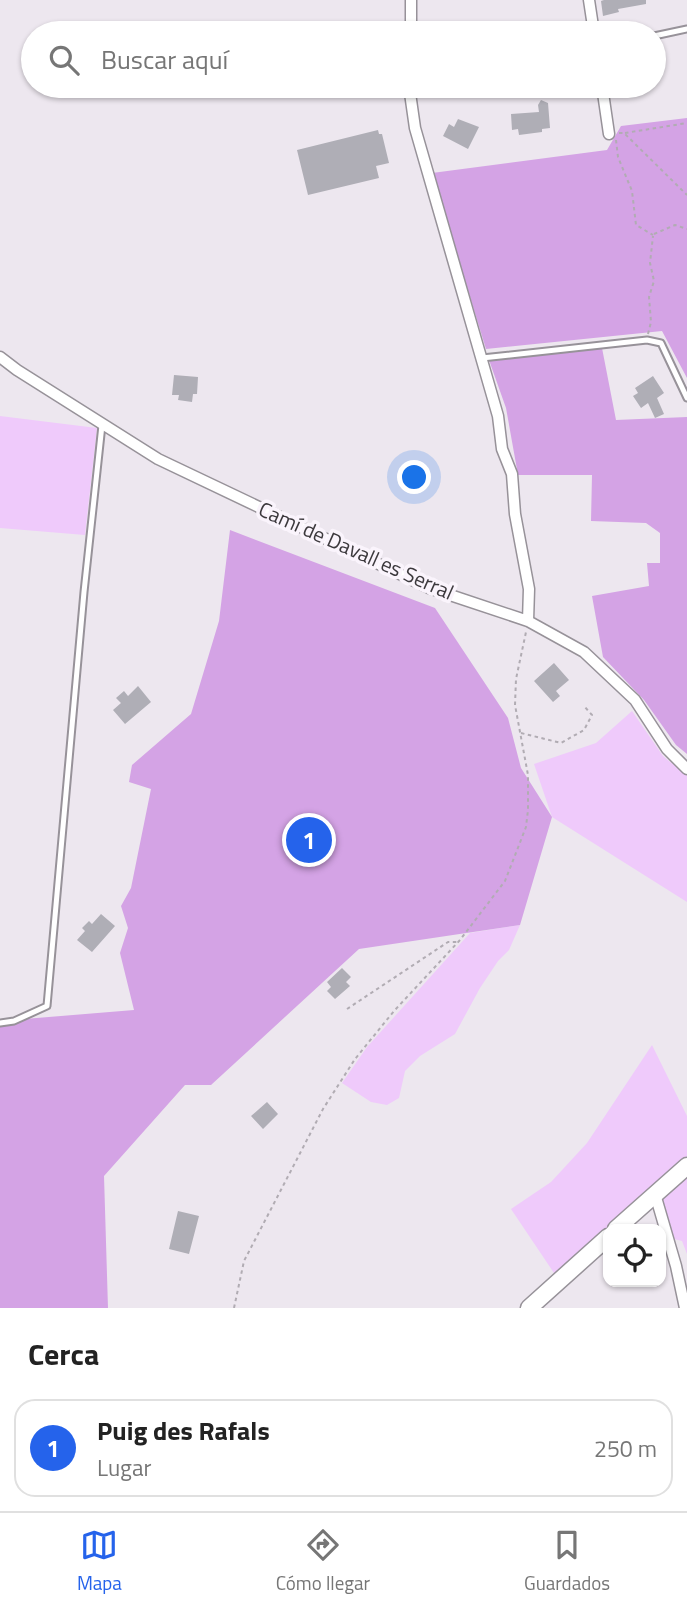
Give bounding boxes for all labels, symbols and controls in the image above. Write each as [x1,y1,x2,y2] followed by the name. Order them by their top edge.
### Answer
[21,21,666,98] search box
[101,40,228,79] text: Buscar aquí
[45,41,83,79] icon: search
[397,460,431,494] your location
[254,493,459,608] street label: Camí de Davall es Serral
[286,814,332,866] pin: 1
[603,1224,666,1287] map controls
[603,1224,666,1287] button: locate
[28,1331,99,1377] text: Cerca
[97,1411,270,1450] text: Puig des Rafals
[47,1431,59,1466] text: 1
[594,1431,657,1466] text: 250 m
[97,1450,151,1485] text: Lugar
[77,1526,122,1597] tab: Mapa
[276,1526,370,1597] tab: Cómo llegar
[524,1526,610,1597] tab: Guardados

